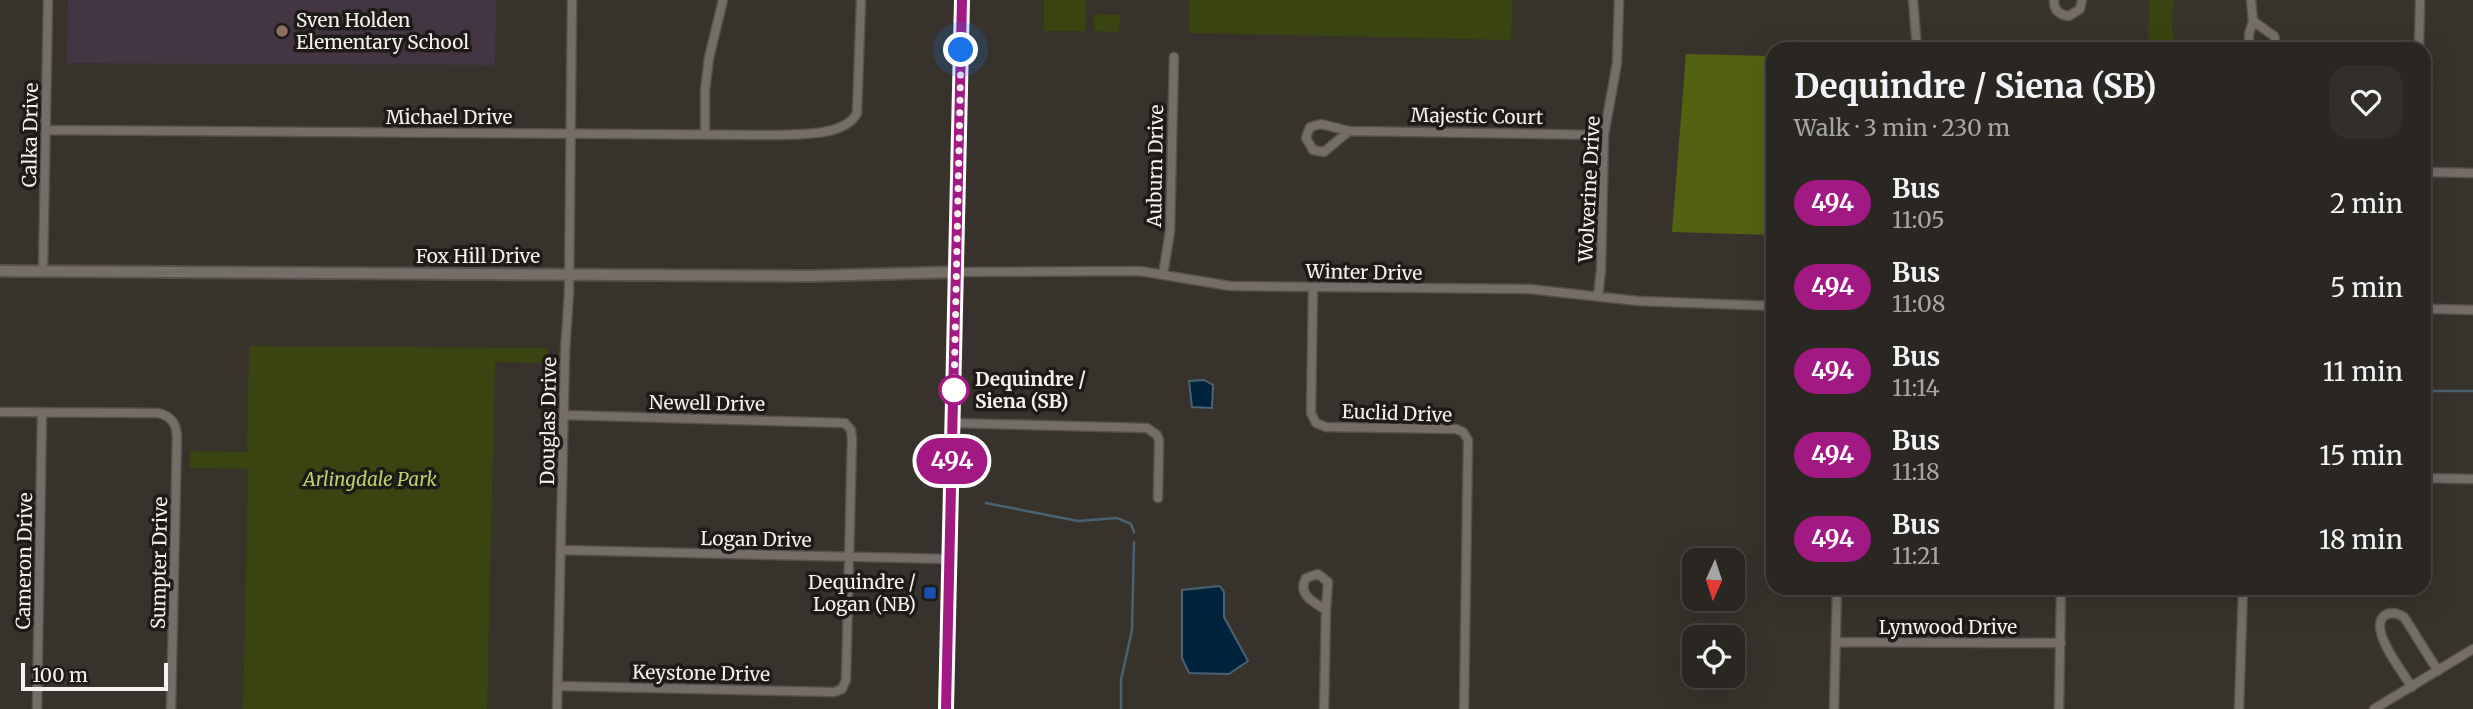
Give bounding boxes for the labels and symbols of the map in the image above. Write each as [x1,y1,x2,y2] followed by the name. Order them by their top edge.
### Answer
[296,8,469,54] place label: Sven Holden Elementary School
[274,23,290,39] marker: Sven Holden Elementary School
[943,32,978,67] your location
[17,82,43,188] street label: Calka Drive
[1410,103,1544,129] street label: Majestic Court
[1142,104,1168,229] street label: Auburn Drive
[386,105,512,129] street label: Michael Drive
[1573,115,1605,264] street label: Wolverine Drive
[416,244,540,268] street label: Fox Hill Drive
[1304,259,1423,285] street label: Winter Drive
[535,357,561,485] street label: Douglas Drive
[975,367,1086,413] place label: Dequindre / Siena (SB)
[939,375,969,405] marker: Dequindre / Siena (SB)
[649,390,765,416] street label: Newell Drive
[1341,399,1453,427] street label: Euclid Drive
[912,438,992,484] line badge: 494
[301,467,437,491] park label: Arlingdale Park
[11,492,37,630] street label: Cameron Drive
[146,497,172,629] street label: Sumpter Drive
[700,526,812,552] street label: Logan Drive
[1682,548,1745,611] north arrow
[808,570,916,616] place label: Dequindre / Logan (NB)
[922,585,938,601] marker: Dequindre / Logan (NB)
[1879,615,2017,639] street label: Lynwood Drive
[21,660,168,692] scale bar
[632,660,770,686] street label: Keystone Drive

